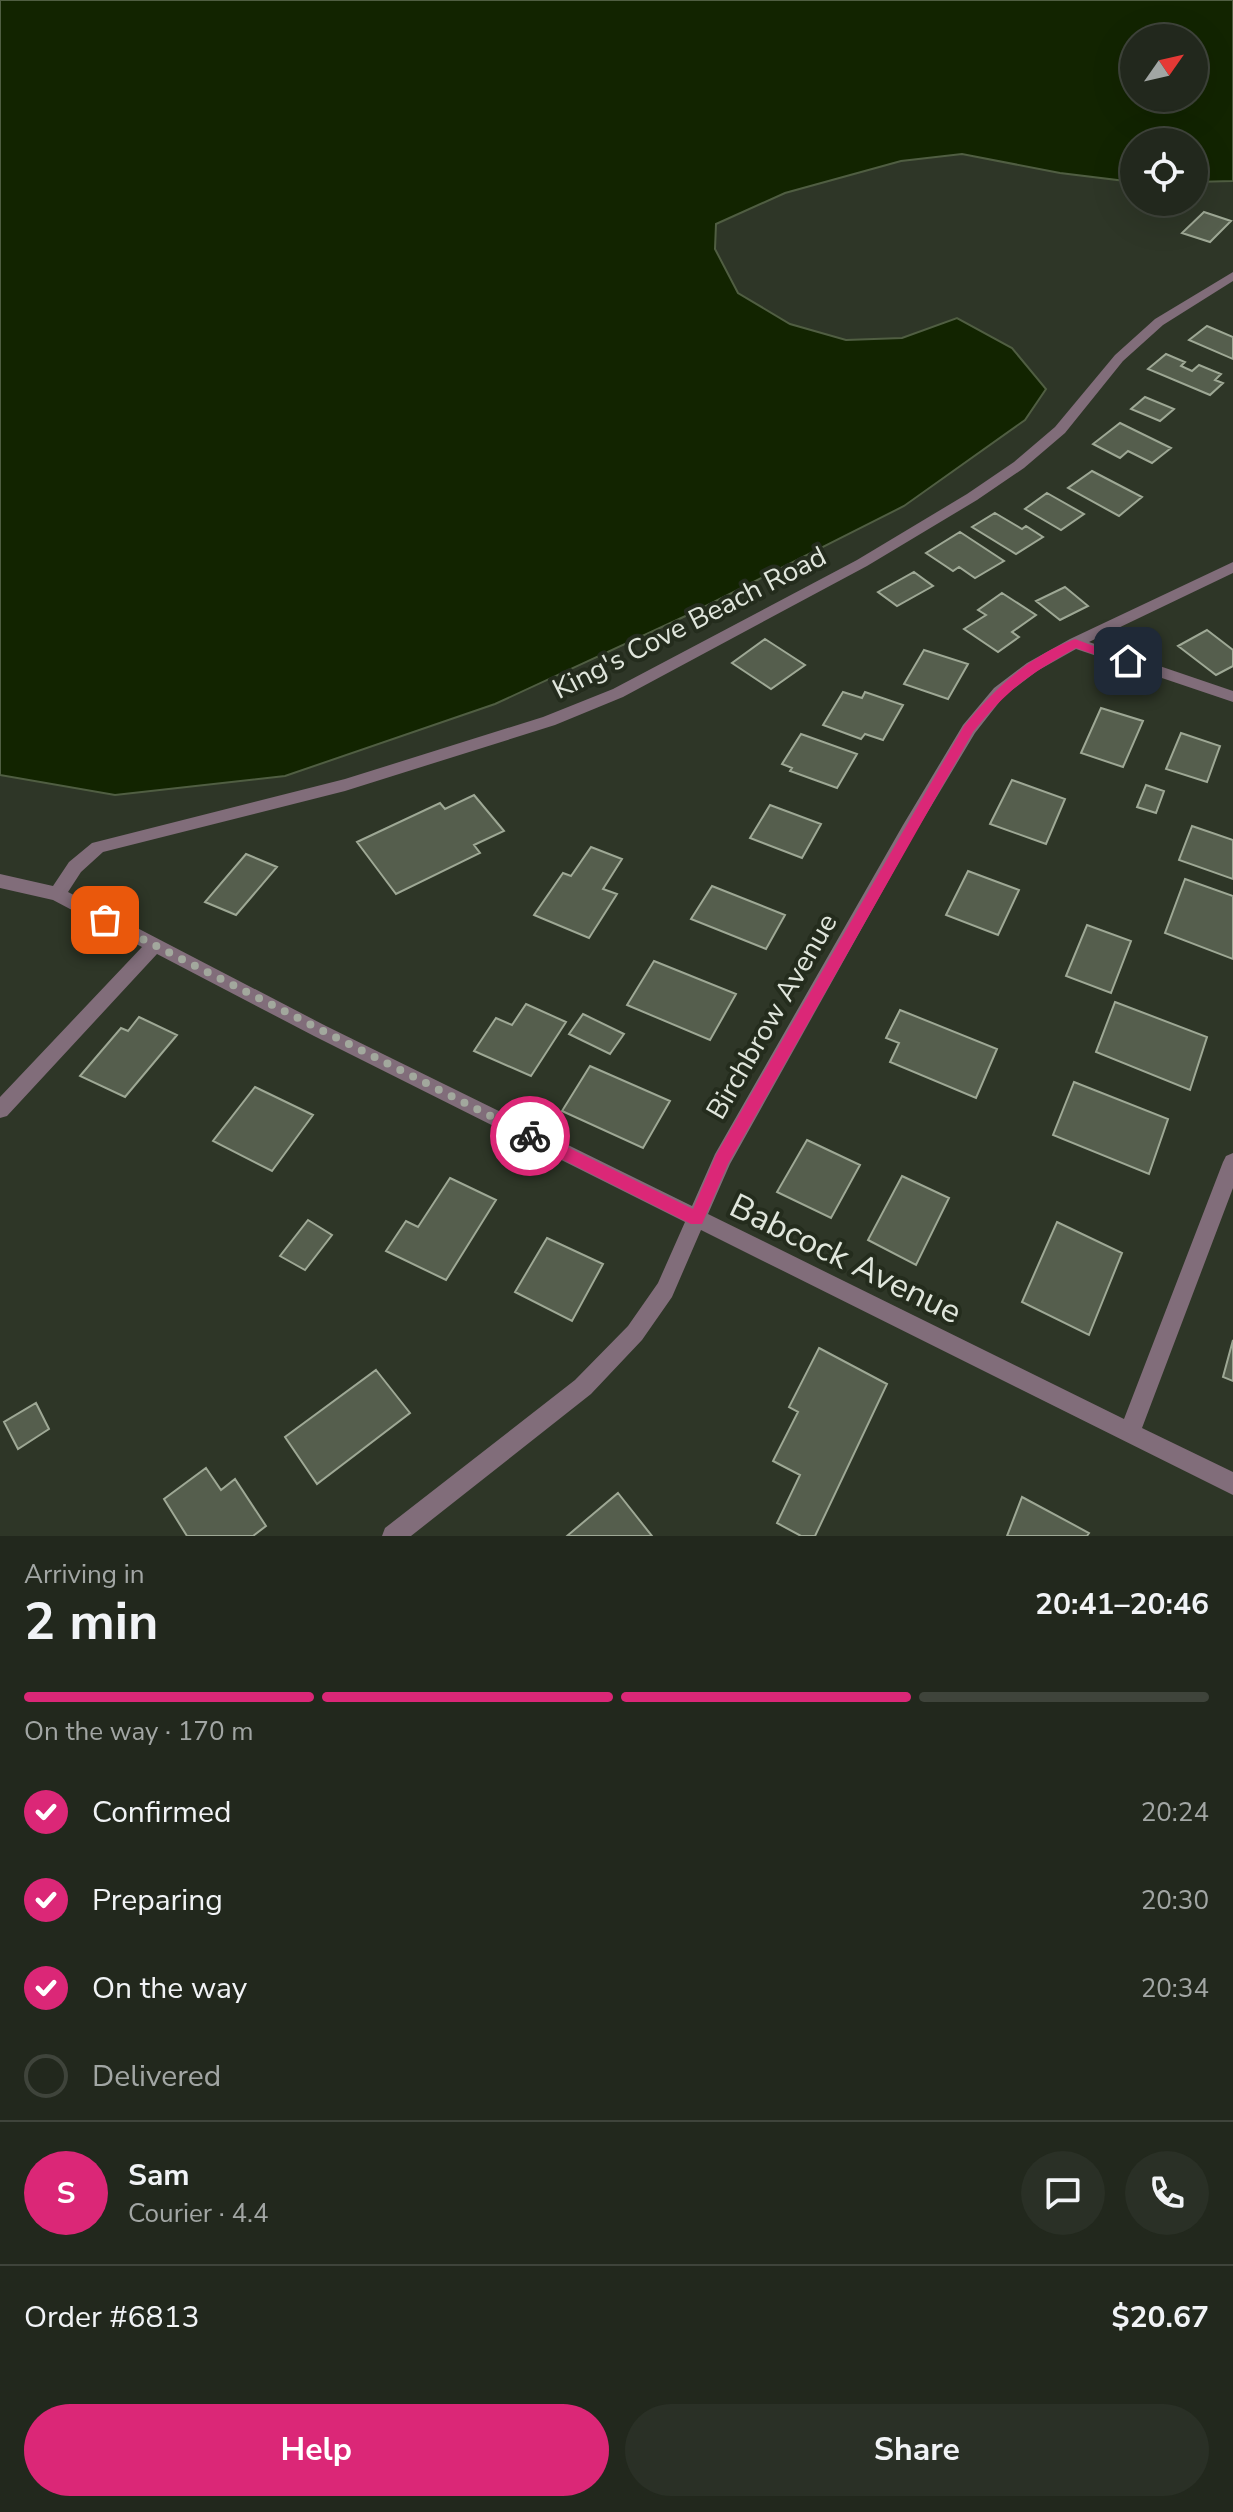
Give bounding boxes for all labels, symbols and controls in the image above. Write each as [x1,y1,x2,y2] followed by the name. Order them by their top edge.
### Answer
[1120,24,1208,112] north arrow
[1120,24,1208,216] map controls
[1120,128,1208,216] button: locate
[546,537,833,709] street label: King's Cove Beach Road
[1094,627,1162,695] pin
[1106,639,1150,683] icon: home
[71,886,139,954] pin
[83,898,127,942] icon: bag
[697,907,846,1126] street label: Birchbrow Avenue
[490,1096,570,1176] courier
[508,1114,552,1158] icon: bike
[722,1183,969,1335] street label: Babcock Avenue
[24,1557,145,1592] text: Arriving in
[1035,1584,1209,1625] text: 20:41–20:46
[24,1586,159,1657] text: 2 min
[24,1714,253,1749] text: On the way · 170 m
[24,1790,68,1834] icon: check
[92,1792,232,1833] text: Confirmed
[1141,1795,1209,1830] text: 20:24
[24,1878,68,1922] icon: check
[92,1880,223,1921] text: Preparing
[1141,1883,1209,1918] text: 20:30
[24,1966,68,2010] icon: check
[92,1968,247,2009] text: On the way
[1141,1971,1209,2006] text: 20:34
[92,2056,221,2097] text: Delivered
[1021,2151,1105,2235] button: chat
[1125,2151,1209,2235] button: phone
[128,2155,190,2196] text: Sam
[57,2173,75,2214] text: S
[128,2196,269,2231] text: Courier · 4.4
[24,2297,199,2338] text: Order #6813
[1112,2297,1209,2338] text: $20.67
[24,2404,609,2496] button: Help
[625,2404,1209,2496] button: Share

